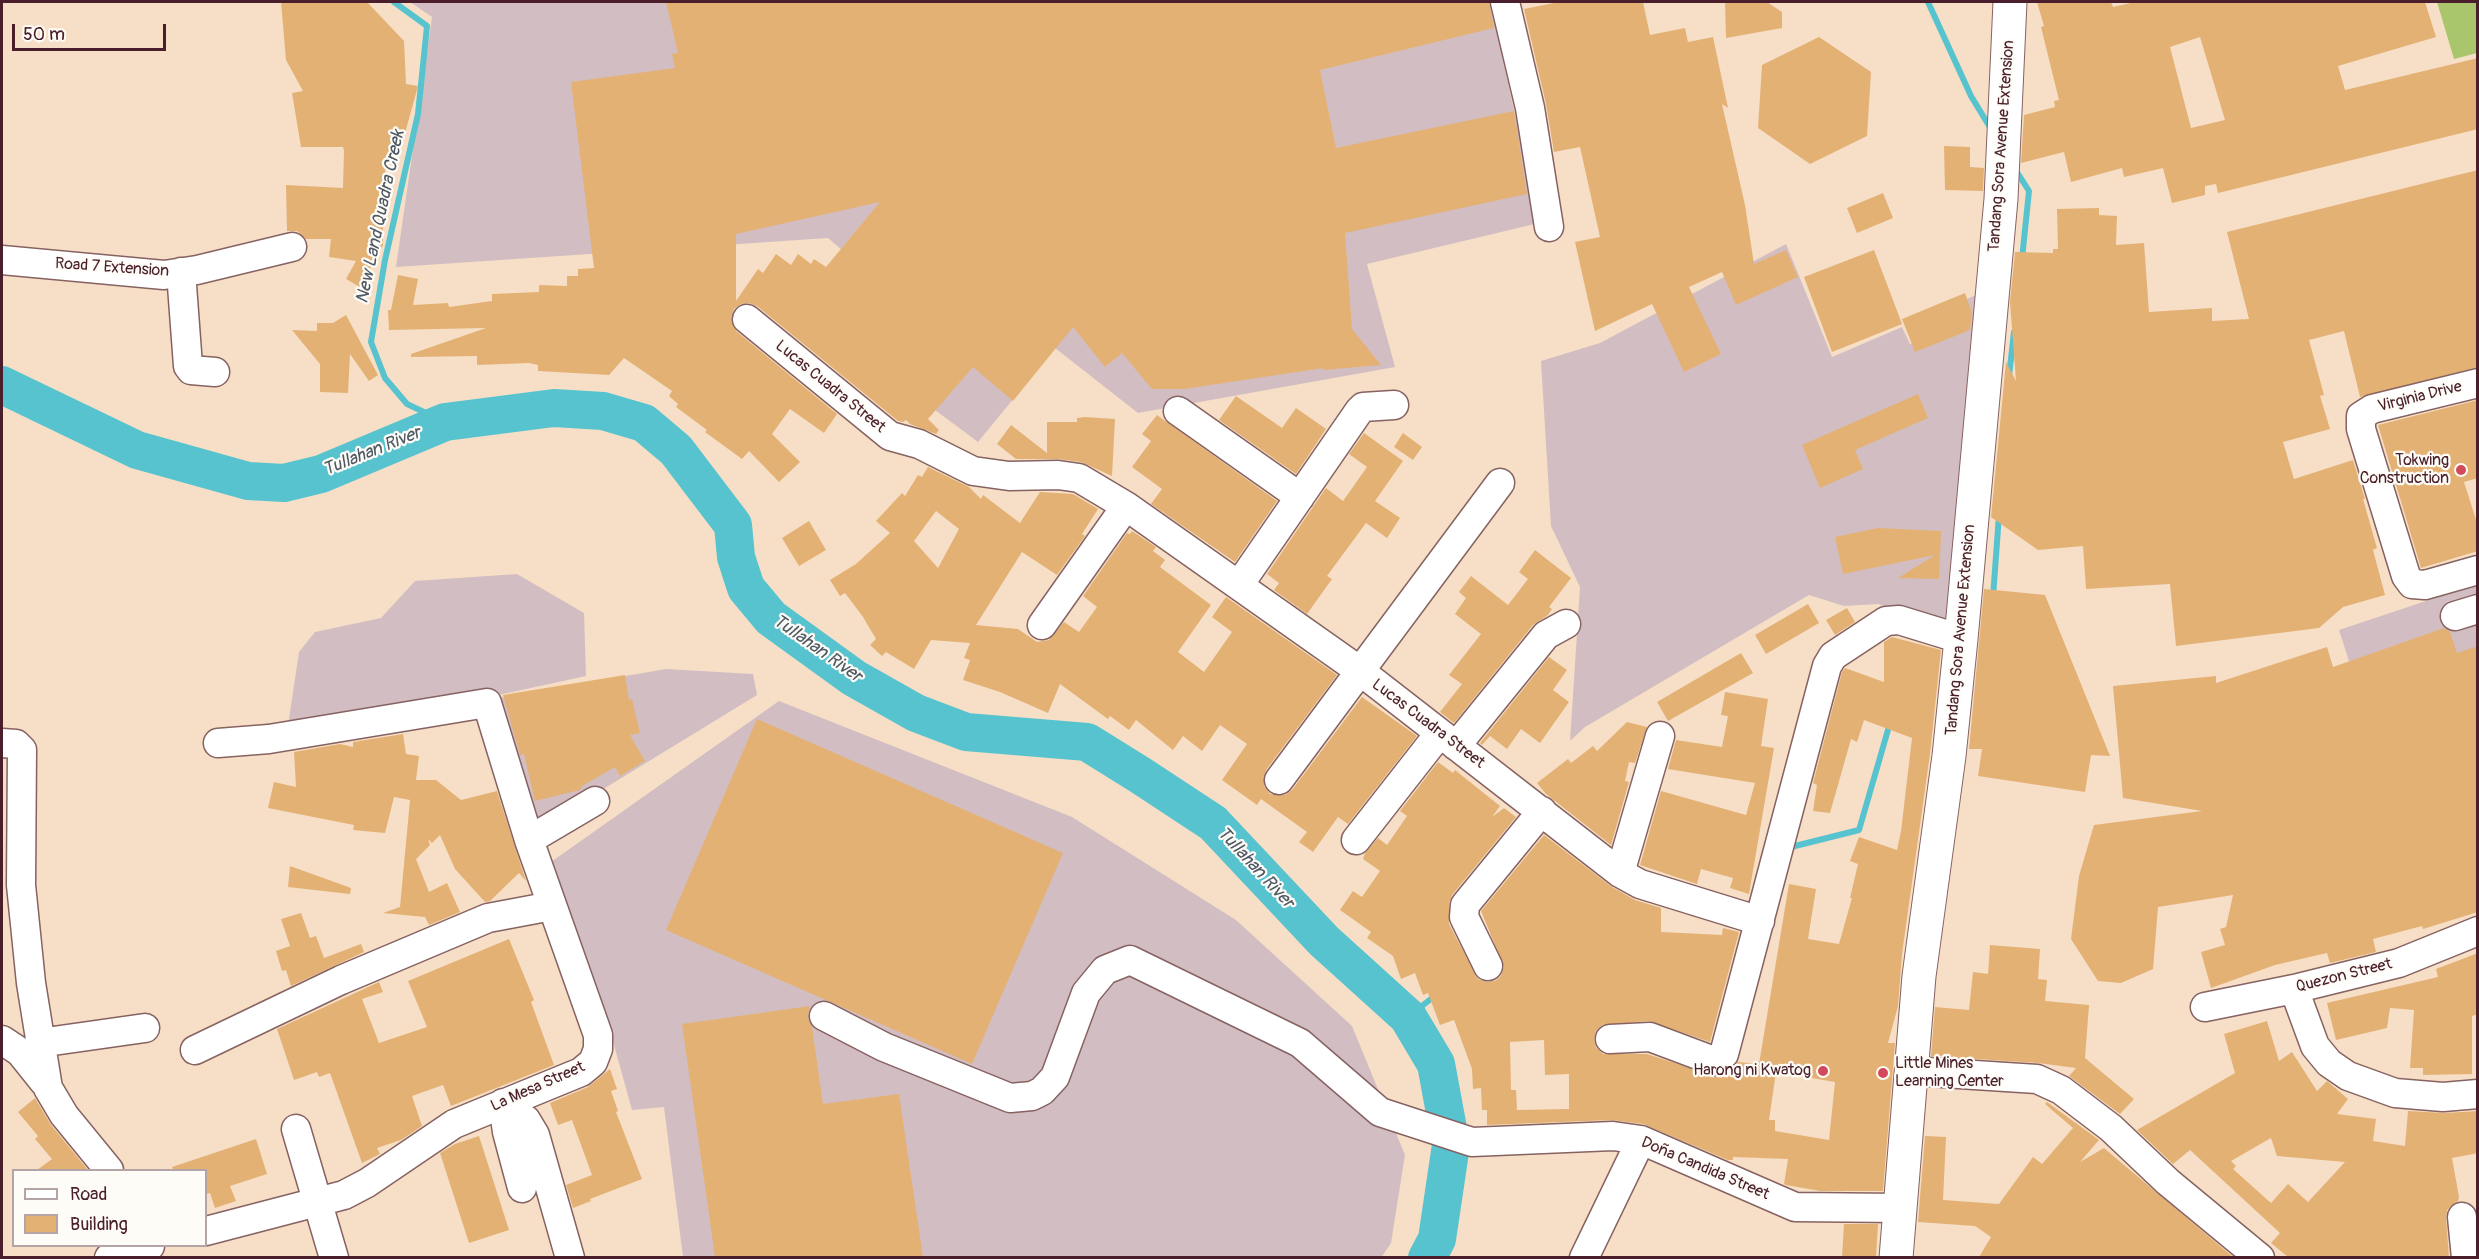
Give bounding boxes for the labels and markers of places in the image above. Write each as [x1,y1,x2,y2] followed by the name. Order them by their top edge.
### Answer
[2360,451,2449,489] place label: Tokwing Construction
[2454,463,2468,477] marker: Tokwing Construction
[1895,1054,2004,1092] place label: Little Mines Learning Center
[1693,1061,1811,1081] place label: Harong ni Kwatog
[1816,1064,1830,1078] marker: Harong ni Kwatog
[1876,1066,1890,1080] marker: Little Mines Learning Center

